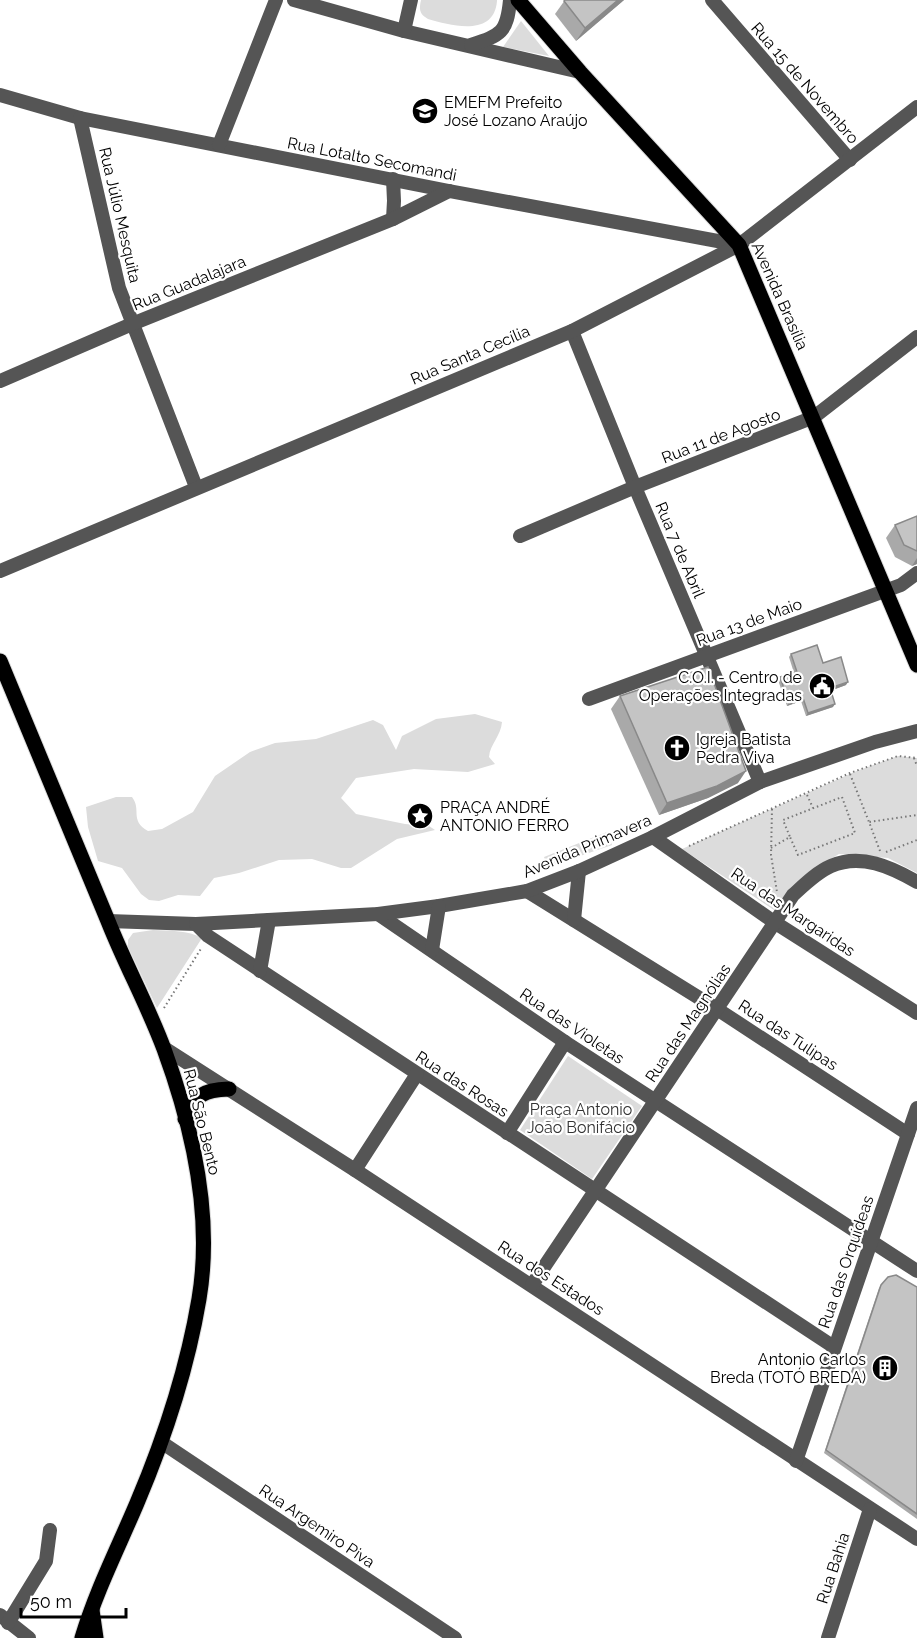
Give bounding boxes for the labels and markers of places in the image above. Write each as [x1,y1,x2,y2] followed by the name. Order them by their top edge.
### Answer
[444,93,588,130] place label: EMEFM Prefeito José Lozano Araújo
[410,96,440,126] school or university icon: EMEFM Prefeito José Lozano Araújo
[639,668,802,705] place label: C.O.I. - Centro de Operações Integradas
[807,671,837,701] public building icon: C.O.I. - Centro de Operações Integradas
[696,730,791,767] place label: Igreja Batista Pedra Viva
[662,733,692,763] church icon: Igreja Batista Pedra Viva
[440,797,569,835] place label: PRAÇA ANDRÉ ANTONIO FERRO
[405,801,435,831] place icon: PRAÇA ANDRÉ ANTONIO FERRO
[710,1350,866,1387] place label: Antonio Carlos Breda (TOTÓ BREDA)
[870,1353,900,1383] building icon: Antonio Carlos Breda (TOTÓ BREDA)

